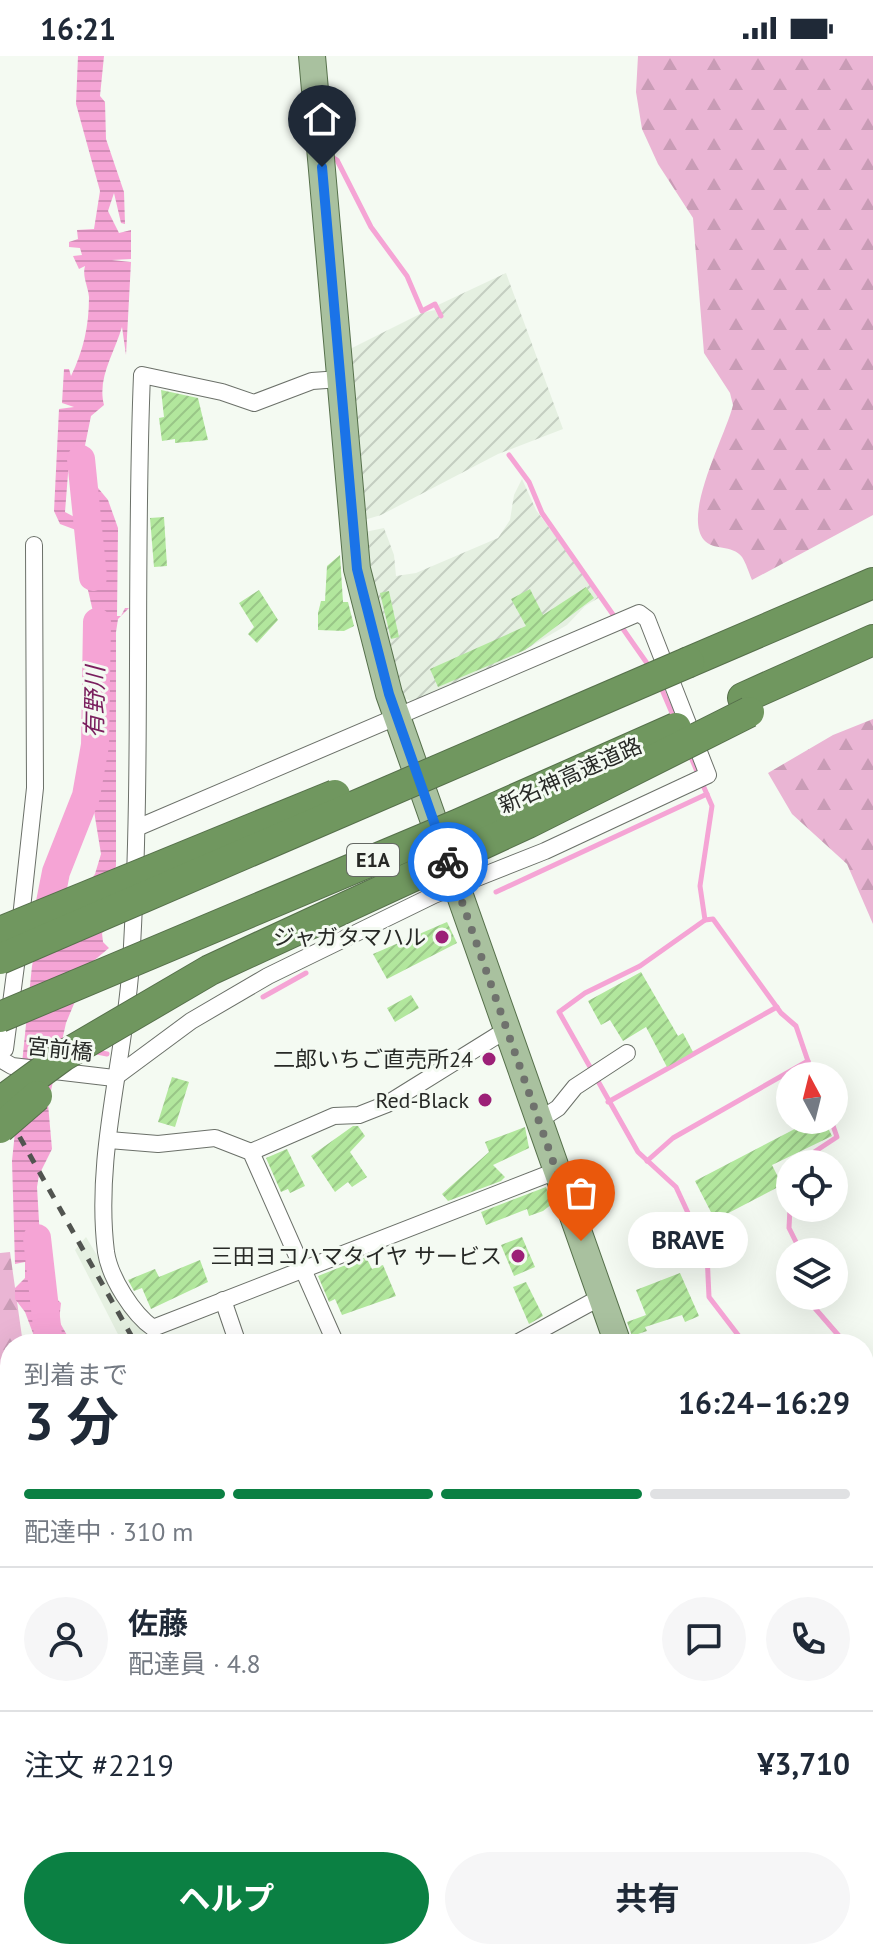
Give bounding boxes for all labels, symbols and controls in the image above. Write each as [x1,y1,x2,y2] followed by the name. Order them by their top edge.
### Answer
[40,9,116,48] text: 16:21
[288,85,356,167] pin
[300,97,344,141] icon: home
[78,663,111,738] water label: 有野川
[494,731,646,819] street label: 新名神高速道路
[408,822,488,902] courier
[426,840,470,884] icon: bike
[347,844,399,876] road number: E1A
[273,923,426,951] place label: ジャガタマハル
[433,928,451,946] marker: ジャガタマハル
[26,1032,94,1066] street label: 宮前橋
[273,1045,473,1073] place label: 二郎いちご直売所24
[480,1050,498,1068] marker: 二郎いちご直売所24
[776,1062,848,1134] north arrow
[776,1062,848,1310] map controls
[375,1086,469,1114] place label: Red-Black
[476,1091,494,1109] marker: Red-Black
[776,1150,848,1222] button: locate
[547,1159,615,1241] pin
[559,1171,603,1215] icon: bag
[629,1213,749,1269] callout: BRAVE
[651,1223,725,1256] text: BRAVE
[776,1238,848,1310] button: layers
[211,1242,502,1270] place label: 三田ヨコハマタイヤ サービス
[509,1247,527,1265] marker: 三田ヨコハマタイヤ サービス
[24,1358,128,1391] text: 到着まで
[678,1383,850,1422] text: 16:24–16:29
[24,1387,119,1454] text: 3 分
[24,1515,193,1548] text: 配達中 · 310 m
[24,1597,108,1681] button: person
[662,1597,746,1681] button: chat
[766,1597,850,1681] button: phone
[128,1603,188,1642] text: 佐藤
[128,1647,261,1680] text: 配達員 · 4.8
[757,1744,850,1783] text: ¥3,710
[24,1745,174,1784] text: 注文 #2219
[24,1852,429,1944] button: ヘルプ
[445,1852,850,1944] button: 共有

